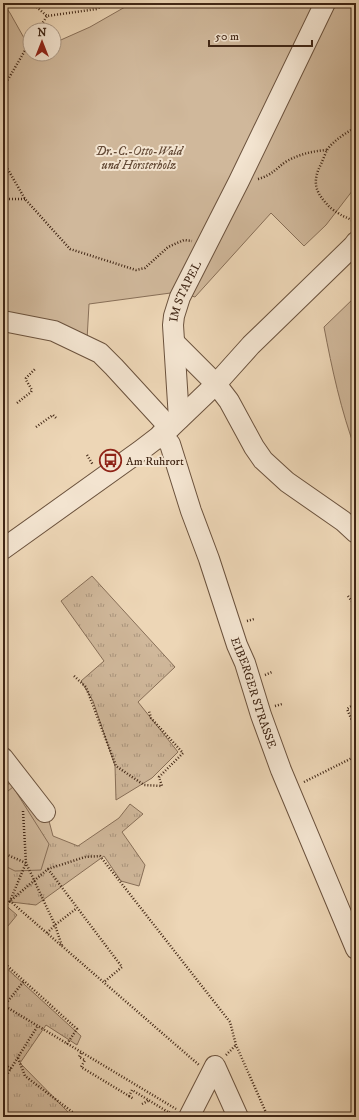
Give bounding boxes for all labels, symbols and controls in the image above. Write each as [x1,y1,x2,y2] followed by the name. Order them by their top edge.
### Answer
[22,22,62,62] north arrow
[209,22,312,48] scale bar
[37,26,47,40] text: N
[215,29,239,44] text: 50 m
[96,144,185,173] park label: Dr.-C.-Otto-Wald und Hörsterholz
[166,258,205,323] street label: IM STAPEL
[98,448,124,474] bus stop icon: Am Ruhrort
[126,454,184,469] place label: Am Ruhrort
[227,635,280,751] street label: EIBERGER STRASSE

